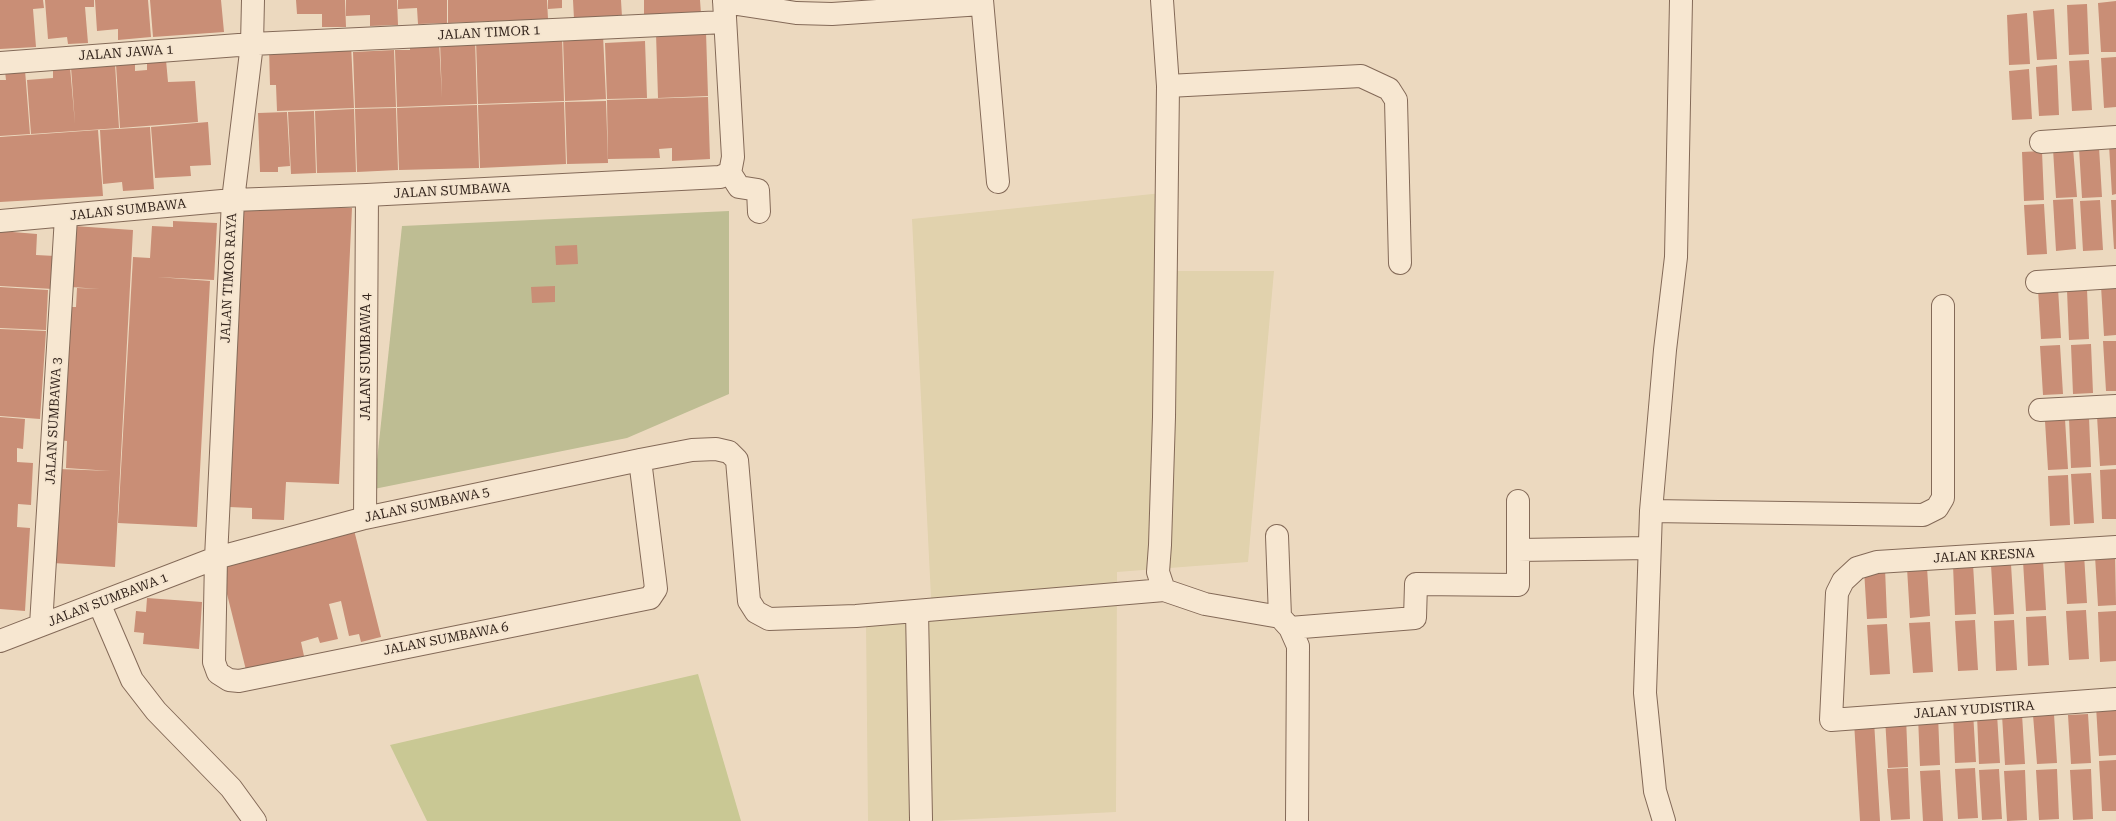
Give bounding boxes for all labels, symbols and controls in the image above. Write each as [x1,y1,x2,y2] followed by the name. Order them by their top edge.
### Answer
[437,23,541,43] street label: JALAN TIMOR 1
[78,42,174,64] street label: JALAN JAWA 1
[393,180,511,202] street label: JALAN SUMBAWA
[69,196,187,224] street label: JALAN SUMBAWA
[218,212,240,344] street label: JALAN TIMOR RAYA
[358,293,374,421] street label: JALAN SUMBAWA 4
[43,357,65,485] street label: JALAN SUMBAWA 3
[363,484,491,526] street label: JALAN SUMBAWA 5
[1933,546,2035,566] street label: JALAN KRESNA
[46,570,170,630] street label: JALAN SUMBAWA 1
[382,619,510,659] street label: JALAN SUMBAWA 6
[1913,698,2035,722] street label: JALAN YUDISTIRA

